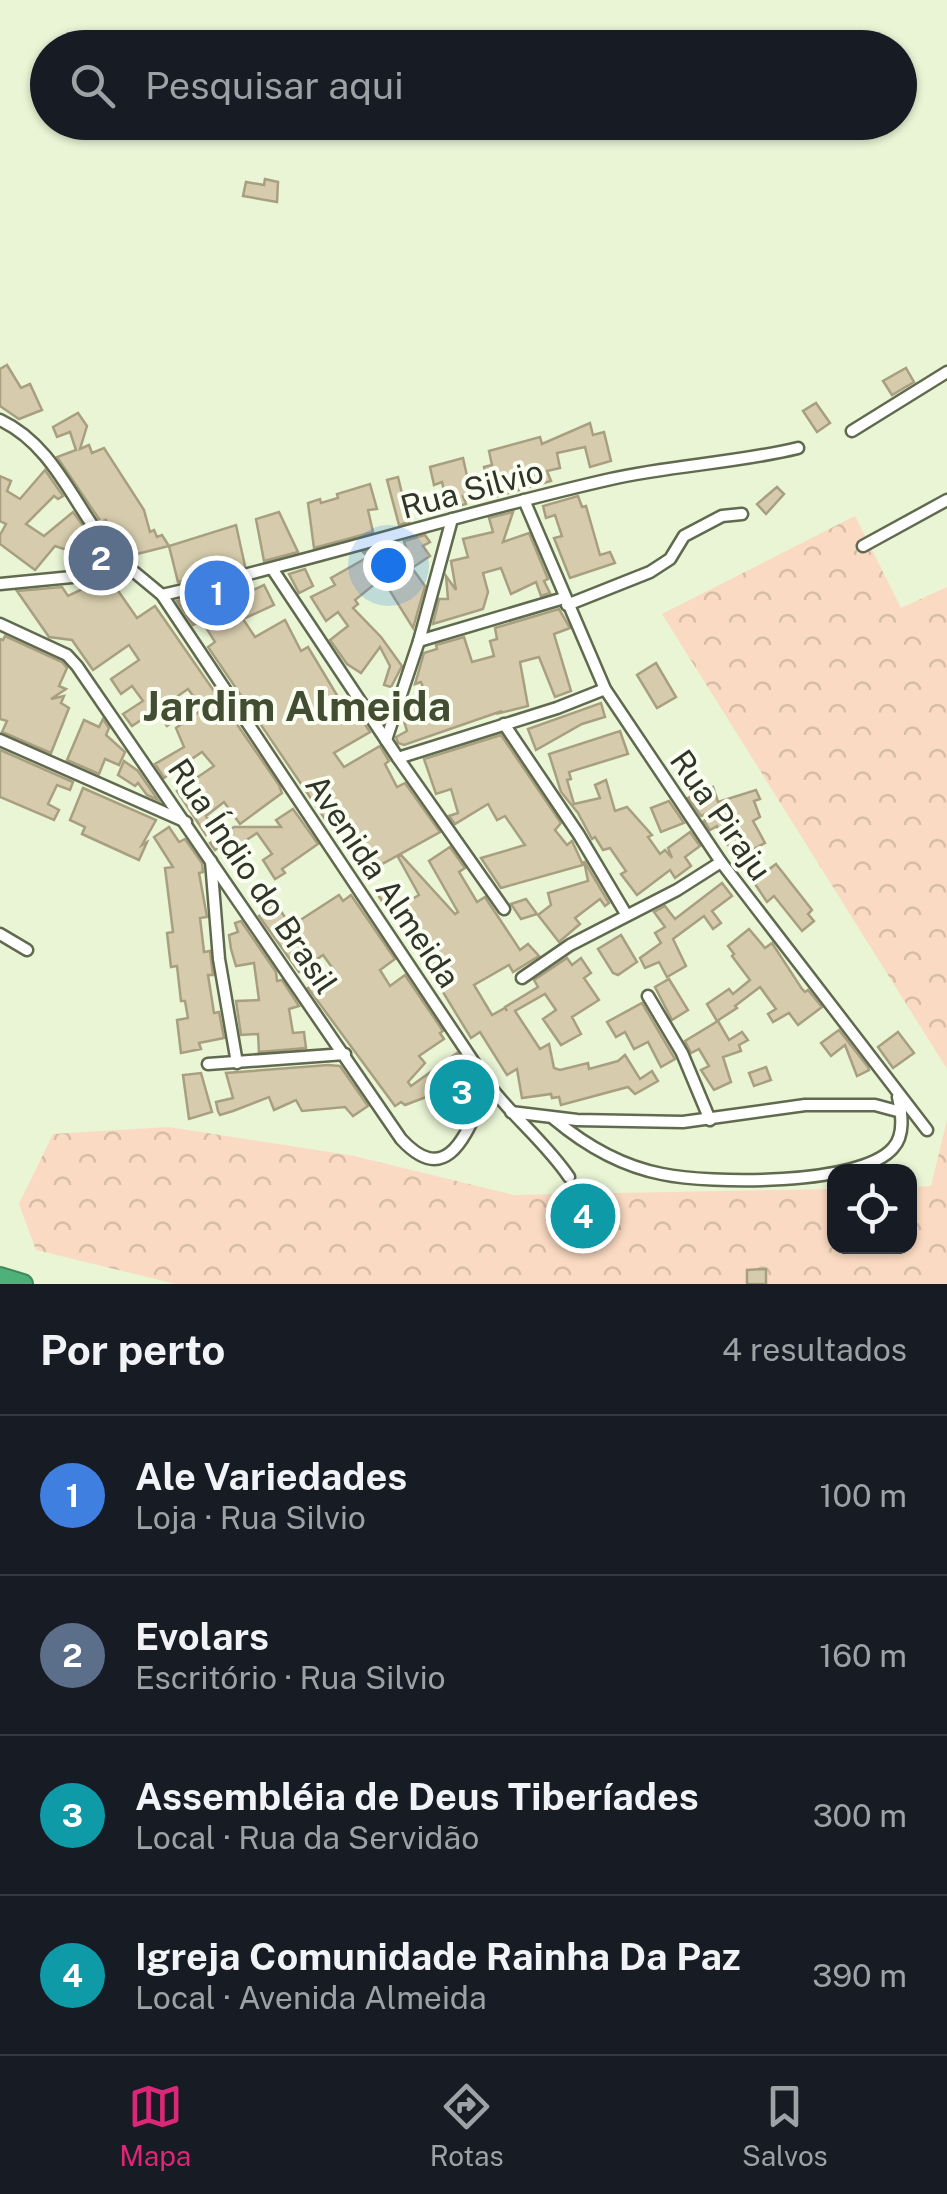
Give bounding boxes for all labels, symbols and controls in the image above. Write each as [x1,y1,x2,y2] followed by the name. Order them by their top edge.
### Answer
[30,30,917,140] search box
[65,58,120,113] icon: search
[145,63,404,108] text: Pesquisar aqui
[397,452,547,526] street label: Rua Silvio
[68,520,134,596] pin: 2
[363,540,414,591] your location
[184,556,250,630] pin: 1
[143,681,451,730] district label: Jardim Almeida
[663,743,779,887] street label: Rua Piraju
[161,752,345,1000] street label: Rua Índio do Brasil
[298,768,468,994] street label: Avenida Almeida
[430,1054,494,1130] pin: 3
[827,1164,917,1254] map controls
[827,1164,917,1254] button: locate
[550,1178,616,1254] pin: 4
[40,1325,225,1374] text: Por perto
[722,1331,907,1368] text: 4 resultados
[135,1454,407,1499] text: Ale Variedades
[66,1477,79,1514] text: 1
[820,1477,907,1514] text: 100 m
[135,1499,366,1536] text: Loja · Rua Silvio
[135,1614,269,1659] text: Evolars
[62,1637,83,1674] text: 2
[819,1637,907,1674] text: 160 m
[135,1659,446,1696] text: Escritório · Rua Silvio
[135,1774,699,1819] text: Assembléia de Deus Tiberíades
[62,1797,83,1834] text: 3
[813,1797,907,1834] text: 300 m
[135,1819,479,1856] text: Local · Rua da Servidão
[135,1934,741,1979] text: Igreja Comunidade Rainha Da Paz
[62,1957,83,1994] text: 4
[812,1957,907,1994] text: 390 m
[135,1979,487,2016] text: Local · Avenida Almeida
[119,2079,191,2172] tab: Mapa
[430,2079,504,2172] tab: Rotas
[742,2079,828,2172] tab: Salvos

